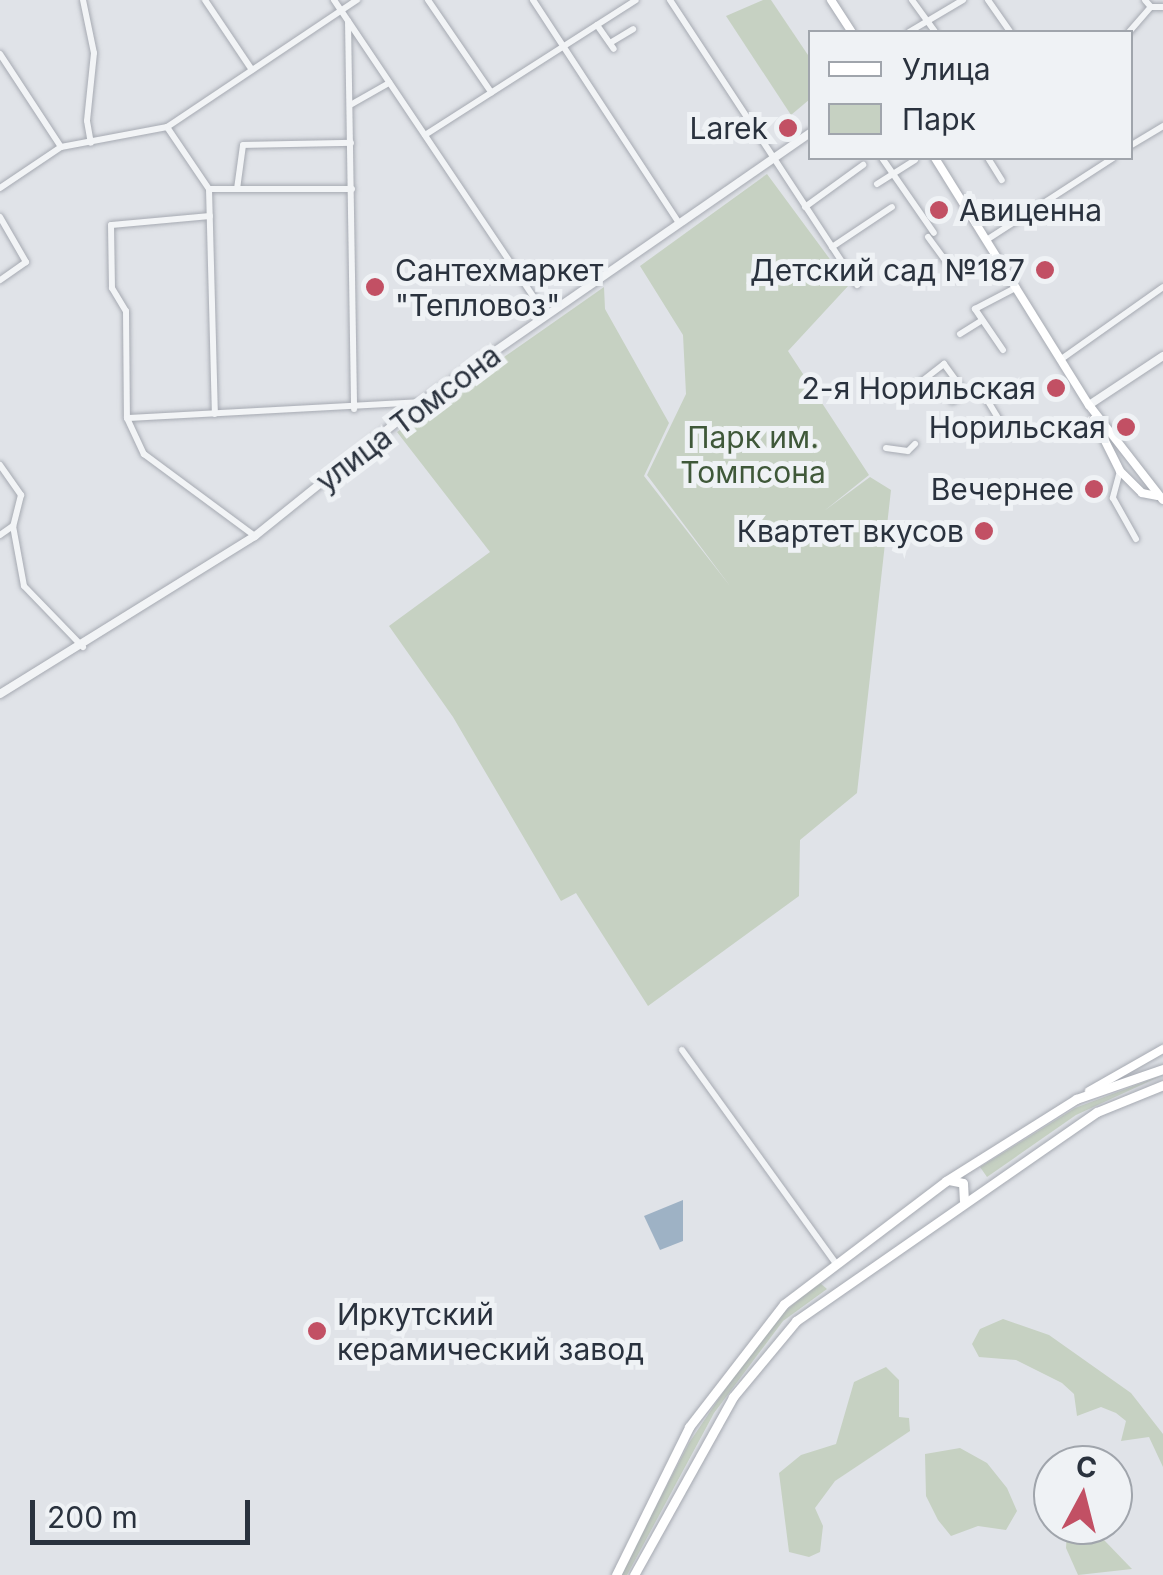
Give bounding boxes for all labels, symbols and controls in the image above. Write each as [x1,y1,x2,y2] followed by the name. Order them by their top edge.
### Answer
[808,30,1133,160] legend
[902,51,991,87] text: Улица
[902,101,976,137] text: Парк
[689,110,768,146] place label: Larek
[777,117,799,139] marker: Larek
[959,192,1102,228] place label: Авиценна
[928,199,950,221] marker: Авиценна
[395,252,604,322] place label: Сантехмаркет "Тепловоз"
[750,252,1025,288] place label: Детский сад №187
[1034,259,1056,281] marker: Детский сад №187
[364,276,386,298] marker: Сантехмаркет "Тепловоз"
[309,337,507,499] street label: улица Томсона
[802,370,1036,406] place label: 2-я Норильская
[1045,377,1067,399] marker: 2-я Норильская
[929,409,1106,445] place label: Норильская
[1115,416,1137,438] marker: Норильская
[680,419,826,490] park label: Парк им. Томпсона
[931,471,1074,507] place label: Вечернее
[1083,478,1105,500] marker: Вечернее
[737,513,964,549] place label: Квартет вкусов
[973,520,995,542] marker: Квартет вкусов
[337,1296,644,1366] place label: Иркутский керамический завод
[306,1320,328,1342] marker: Иркутский керамический завод
[1033,1445,1133,1545] north arrow
[1074,1449,1099,1485] text: С
[35,1480,255,1542] scale bar
[47,1499,138,1535] text: 200 m

